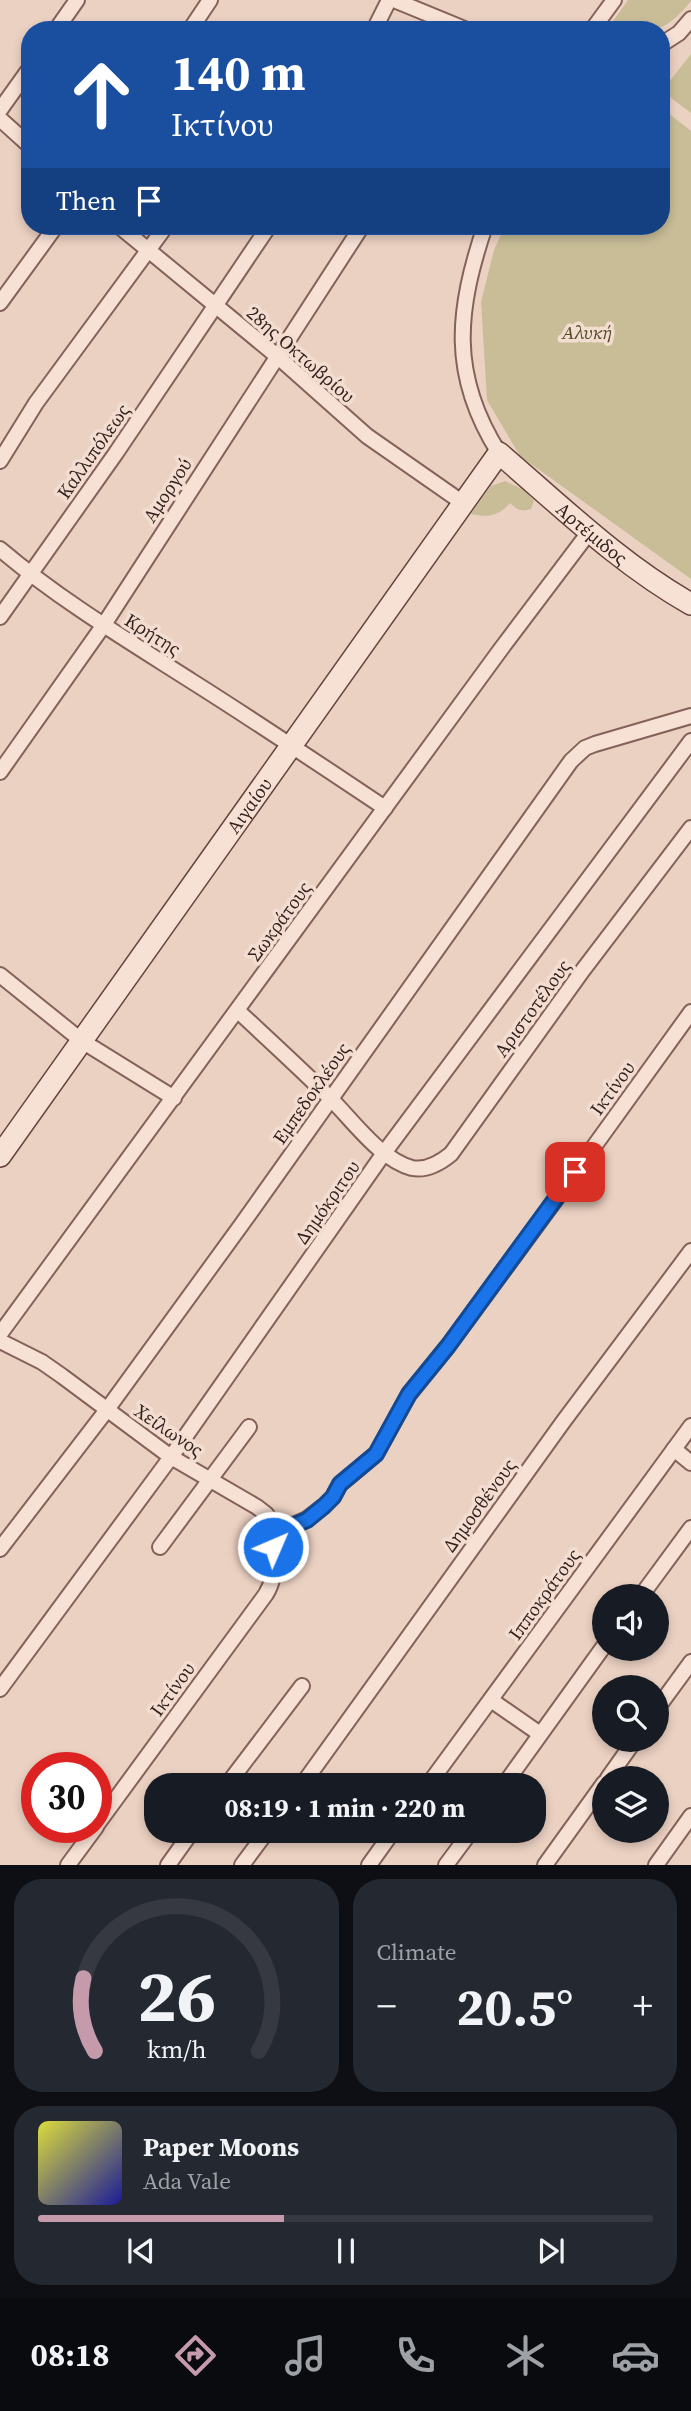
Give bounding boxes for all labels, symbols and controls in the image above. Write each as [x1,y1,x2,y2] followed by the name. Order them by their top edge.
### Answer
[171,39,306,106] text: 140 m
[56,49,147,140] icon: ahead
[171,103,274,147] text: Ικτίνου
[130,182,168,220] icon: arrive
[56,183,116,219] text: Then
[241,300,361,408] street label: 28ης Οκτωβρίου
[561,319,612,345] park label: Αλυκή
[51,398,135,504] street label: Καλλιπόλεως
[136,453,198,527] street label: Αμοργού
[551,496,633,571] street label: Αρτέμιδος
[120,607,186,661] street label: Κρήτης
[220,772,278,838] street label: Αιγαίου
[241,876,317,966] street label: Σωκράτους
[488,954,576,1062] street label: Αριστοτέλους
[266,1037,356,1149] street label: Εμπεδοκλέους
[584,1056,640,1120] street label: Ικτίνου
[545,1142,605,1202] pin
[556,1153,594,1191] icon: arrive
[289,1155,365,1249] street label: Δημόκριτου
[129,1397,209,1463] street label: Χείλωνος
[436,1453,522,1557] street label: Δημοσθένους
[236,1510,310,1584] position arrow
[502,1543,586,1645] street label: Ιπποκράτους
[592,1584,669,1843] map controls
[592,1584,669,1661] button: sound
[144,1657,200,1721] street label: Ικτίνου
[592,1675,669,1752] button: search
[21,1752,112,1843] speed limit sign: 30
[592,1766,669,1843] button: layers
[225,1790,465,1826] text: 08:19 · 1 min · 220 m
[377,1936,456,1968] text: Climate
[137,1947,216,2046] text: 26
[456,1971,573,2042] text: 20.5°
[377,1980,397,2032] text: −
[633,1980,653,2032] text: +
[146,2032,206,2066] text: km/h
[143,2129,299,2165] text: Paper Moons
[143,2165,231,2197] text: Ada Vale
[122,2232,160,2270] icon: previous
[327,2232,365,2270] icon: pause
[532,2232,570,2270] icon: next
[171,2331,220,2380] icon: directions
[281,2331,330,2380] icon: music
[391,2331,440,2380] icon: phone
[501,2331,550,2380] icon: climate
[611,2331,660,2380] icon: car
[31,2333,110,2377] text: 08:18

